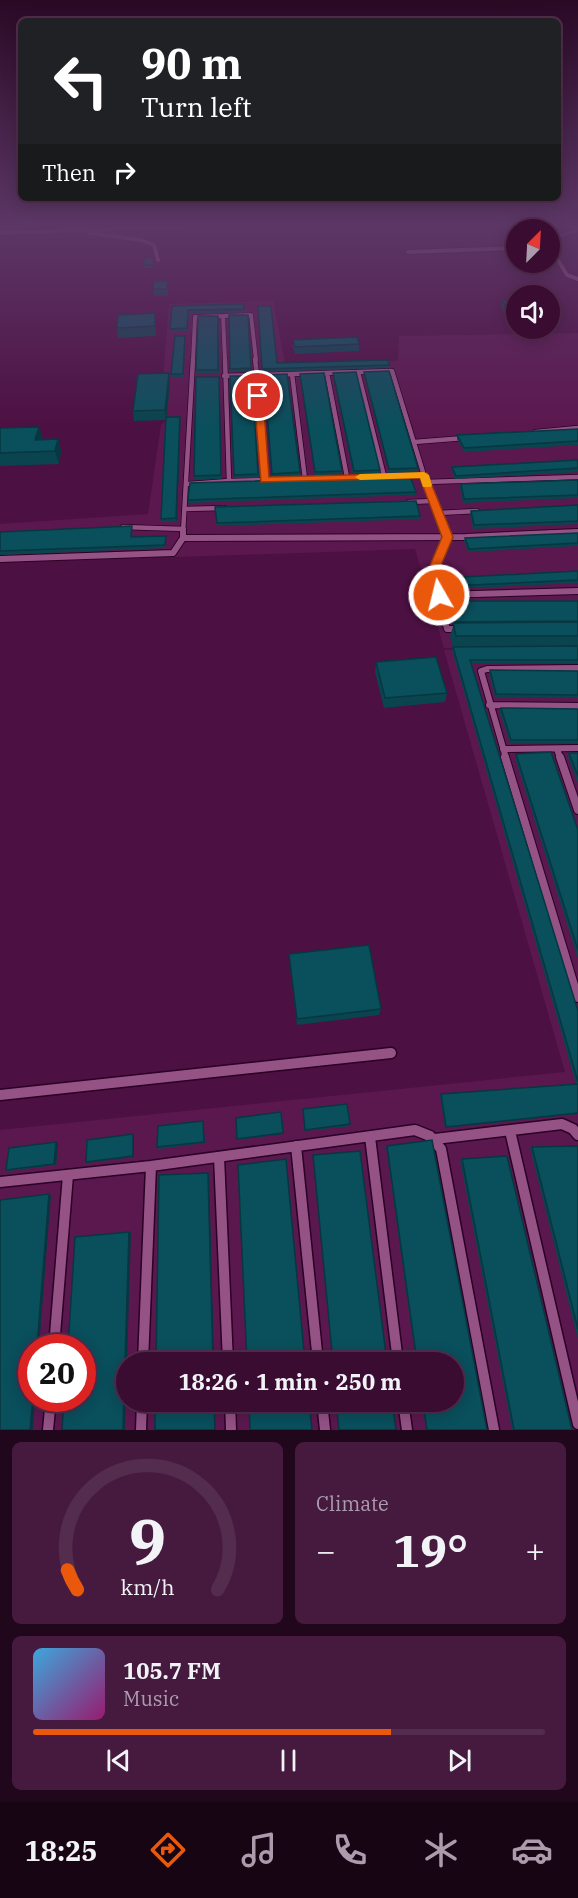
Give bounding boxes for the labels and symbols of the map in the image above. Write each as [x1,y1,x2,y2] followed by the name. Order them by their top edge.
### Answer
[506,219,560,273] north arrow
[232,370,283,421] pin
[407,563,471,627] position arrow
[18,1334,96,1412] speed limit sign: 20

